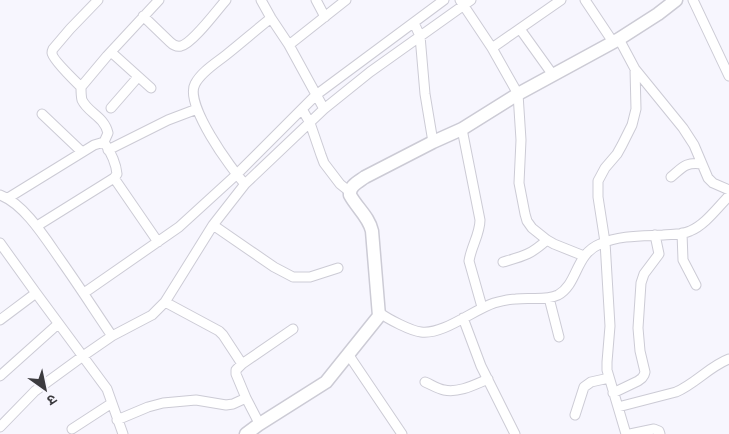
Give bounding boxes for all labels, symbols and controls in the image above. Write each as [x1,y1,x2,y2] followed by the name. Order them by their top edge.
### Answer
[20,364,70,414] north arrow
[44,391,60,409] text: उ

